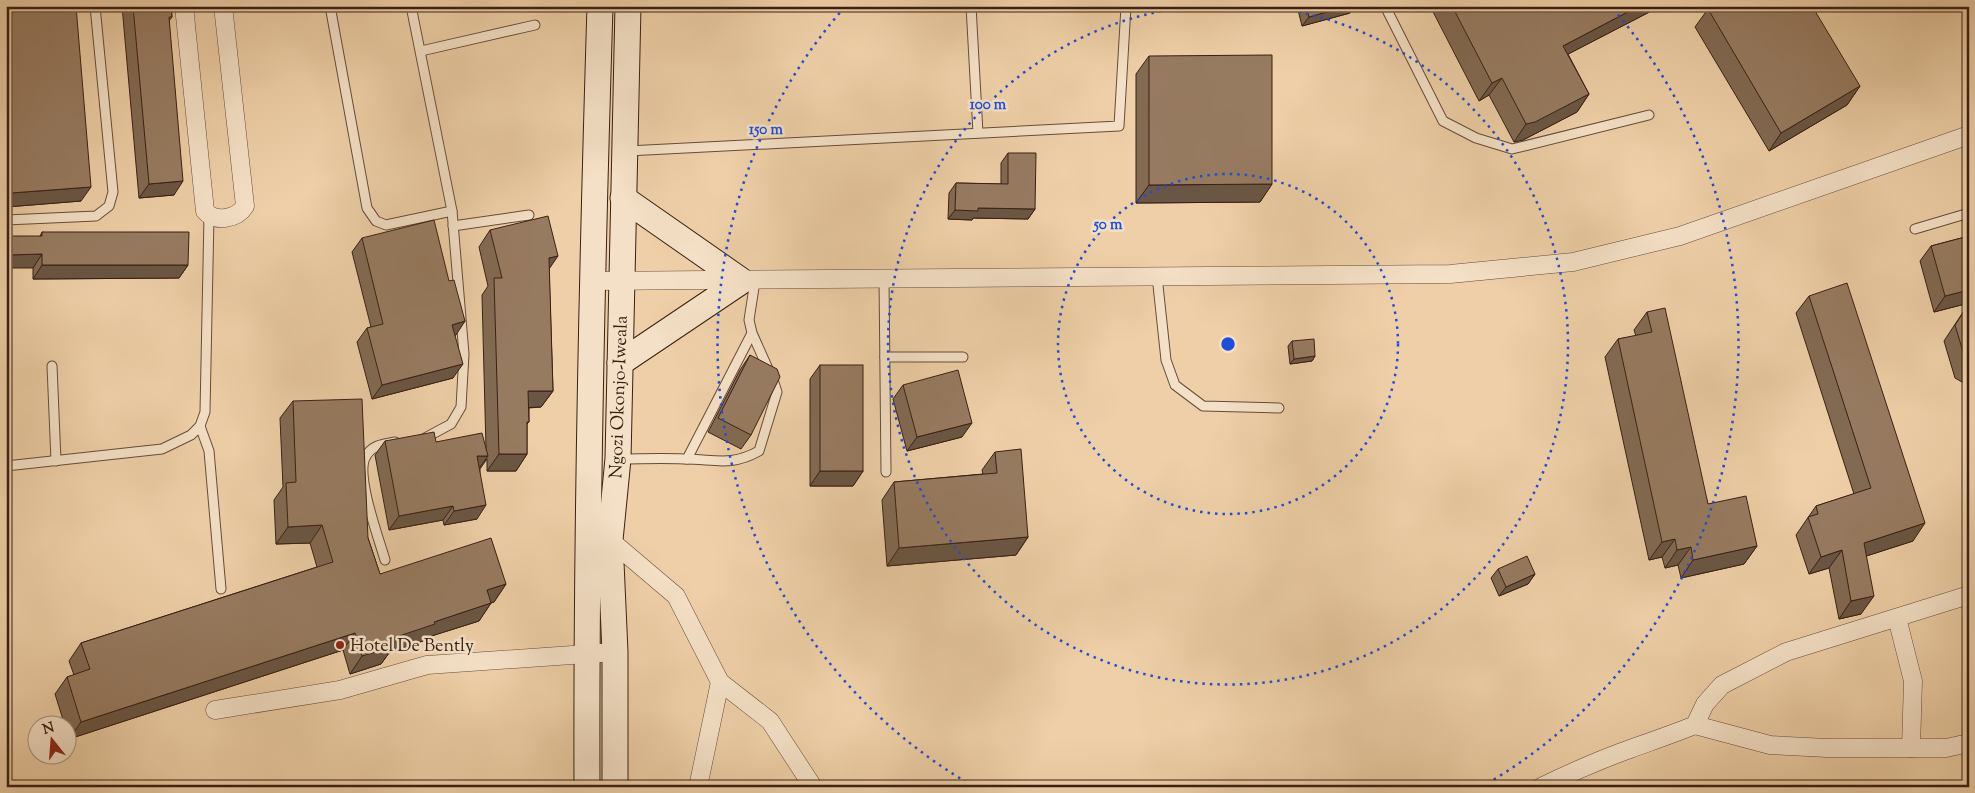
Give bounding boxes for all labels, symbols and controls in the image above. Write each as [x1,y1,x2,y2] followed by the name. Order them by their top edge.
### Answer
[970,95,1007,116] text: 100 m
[749,120,783,141] text: 150 m
[1093,215,1123,236] text: 50 m
[604,315,636,479] street label: Ngozi Okonjo-Iweala
[1219,335,1237,353] centre of rings
[350,634,474,660] place label: Hotel De Bently
[334,639,346,651] marker: Hotel De Bently
[28,716,78,766] north arrow
[41,718,57,741] text: N

